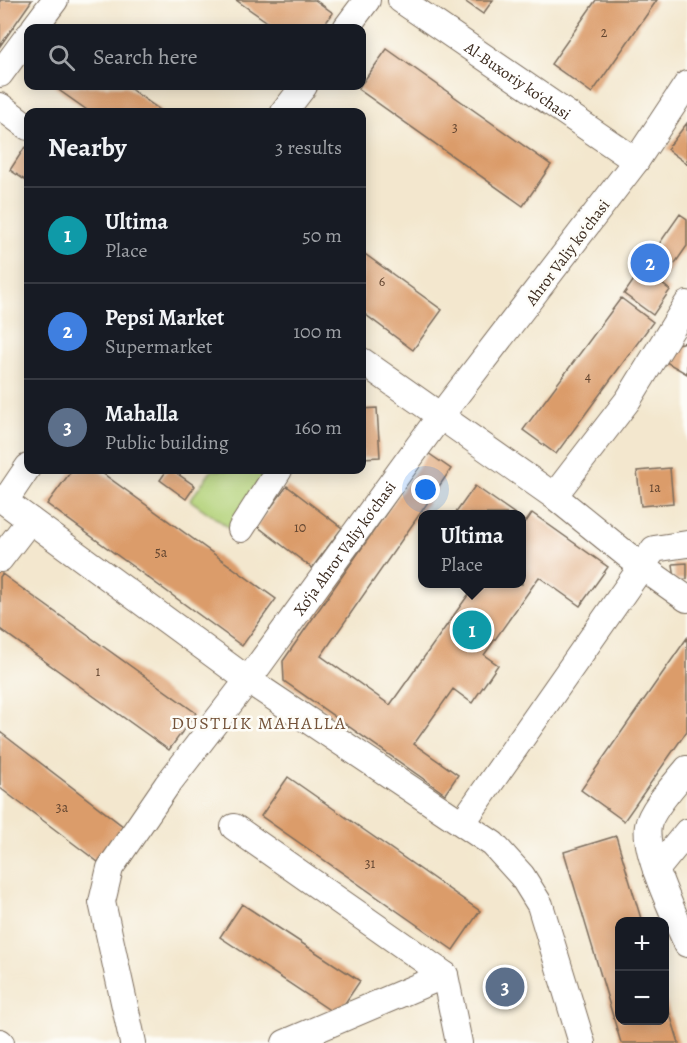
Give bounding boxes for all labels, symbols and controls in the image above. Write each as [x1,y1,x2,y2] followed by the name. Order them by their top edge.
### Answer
[601,23,608,42] house number: 2
[24,24,366,90] search box
[459,36,575,125] street label: Al-Buxoriy ko‘chasi
[45,41,78,74] icon: search
[93,42,198,72] text: Search here
[452,118,458,137] house number: 3
[48,130,127,165] text: Nearby
[275,134,342,161] text: 3 results
[520,195,615,311] street label: Ahror Valiy koʻchasi
[105,207,168,237] text: Ultima
[64,222,71,249] text: 1
[302,222,342,249] text: 50 m
[105,237,147,264] text: Place
[630,240,670,286] pin: 2
[379,272,385,291] house number: 6
[105,303,224,333] text: Pepsi Market
[63,318,72,345] text: 2
[293,318,342,345] text: 100 m
[105,333,212,360] text: Supermarket
[585,367,591,386] house number: 4
[105,399,179,429] text: Mahalla
[63,414,72,441] text: 3
[295,414,342,441] text: 160 m
[105,429,229,456] text: Public building
[411,475,440,504] your location
[289,477,401,620] street label: Xo‘ja Ahror Valiy ko‘chasi
[649,478,661,497] house number: 1a
[418,510,526,588] popup
[294,518,306,537] house number: 10
[440,521,504,551] text: Ultima
[155,543,168,562] house number: 5a
[440,551,483,578] text: Place
[452,608,492,652] pin: 1
[96,662,101,681] house number: 1
[171,711,347,735] district label: DUSTLIK MAHALLA
[56,798,69,817] house number: 3a
[365,854,376,873] house number: 31
[615,917,669,1025] map controls
[615,917,669,971] button: +
[486,964,524,1010] pin: 3
[615,971,669,1025] button: −

